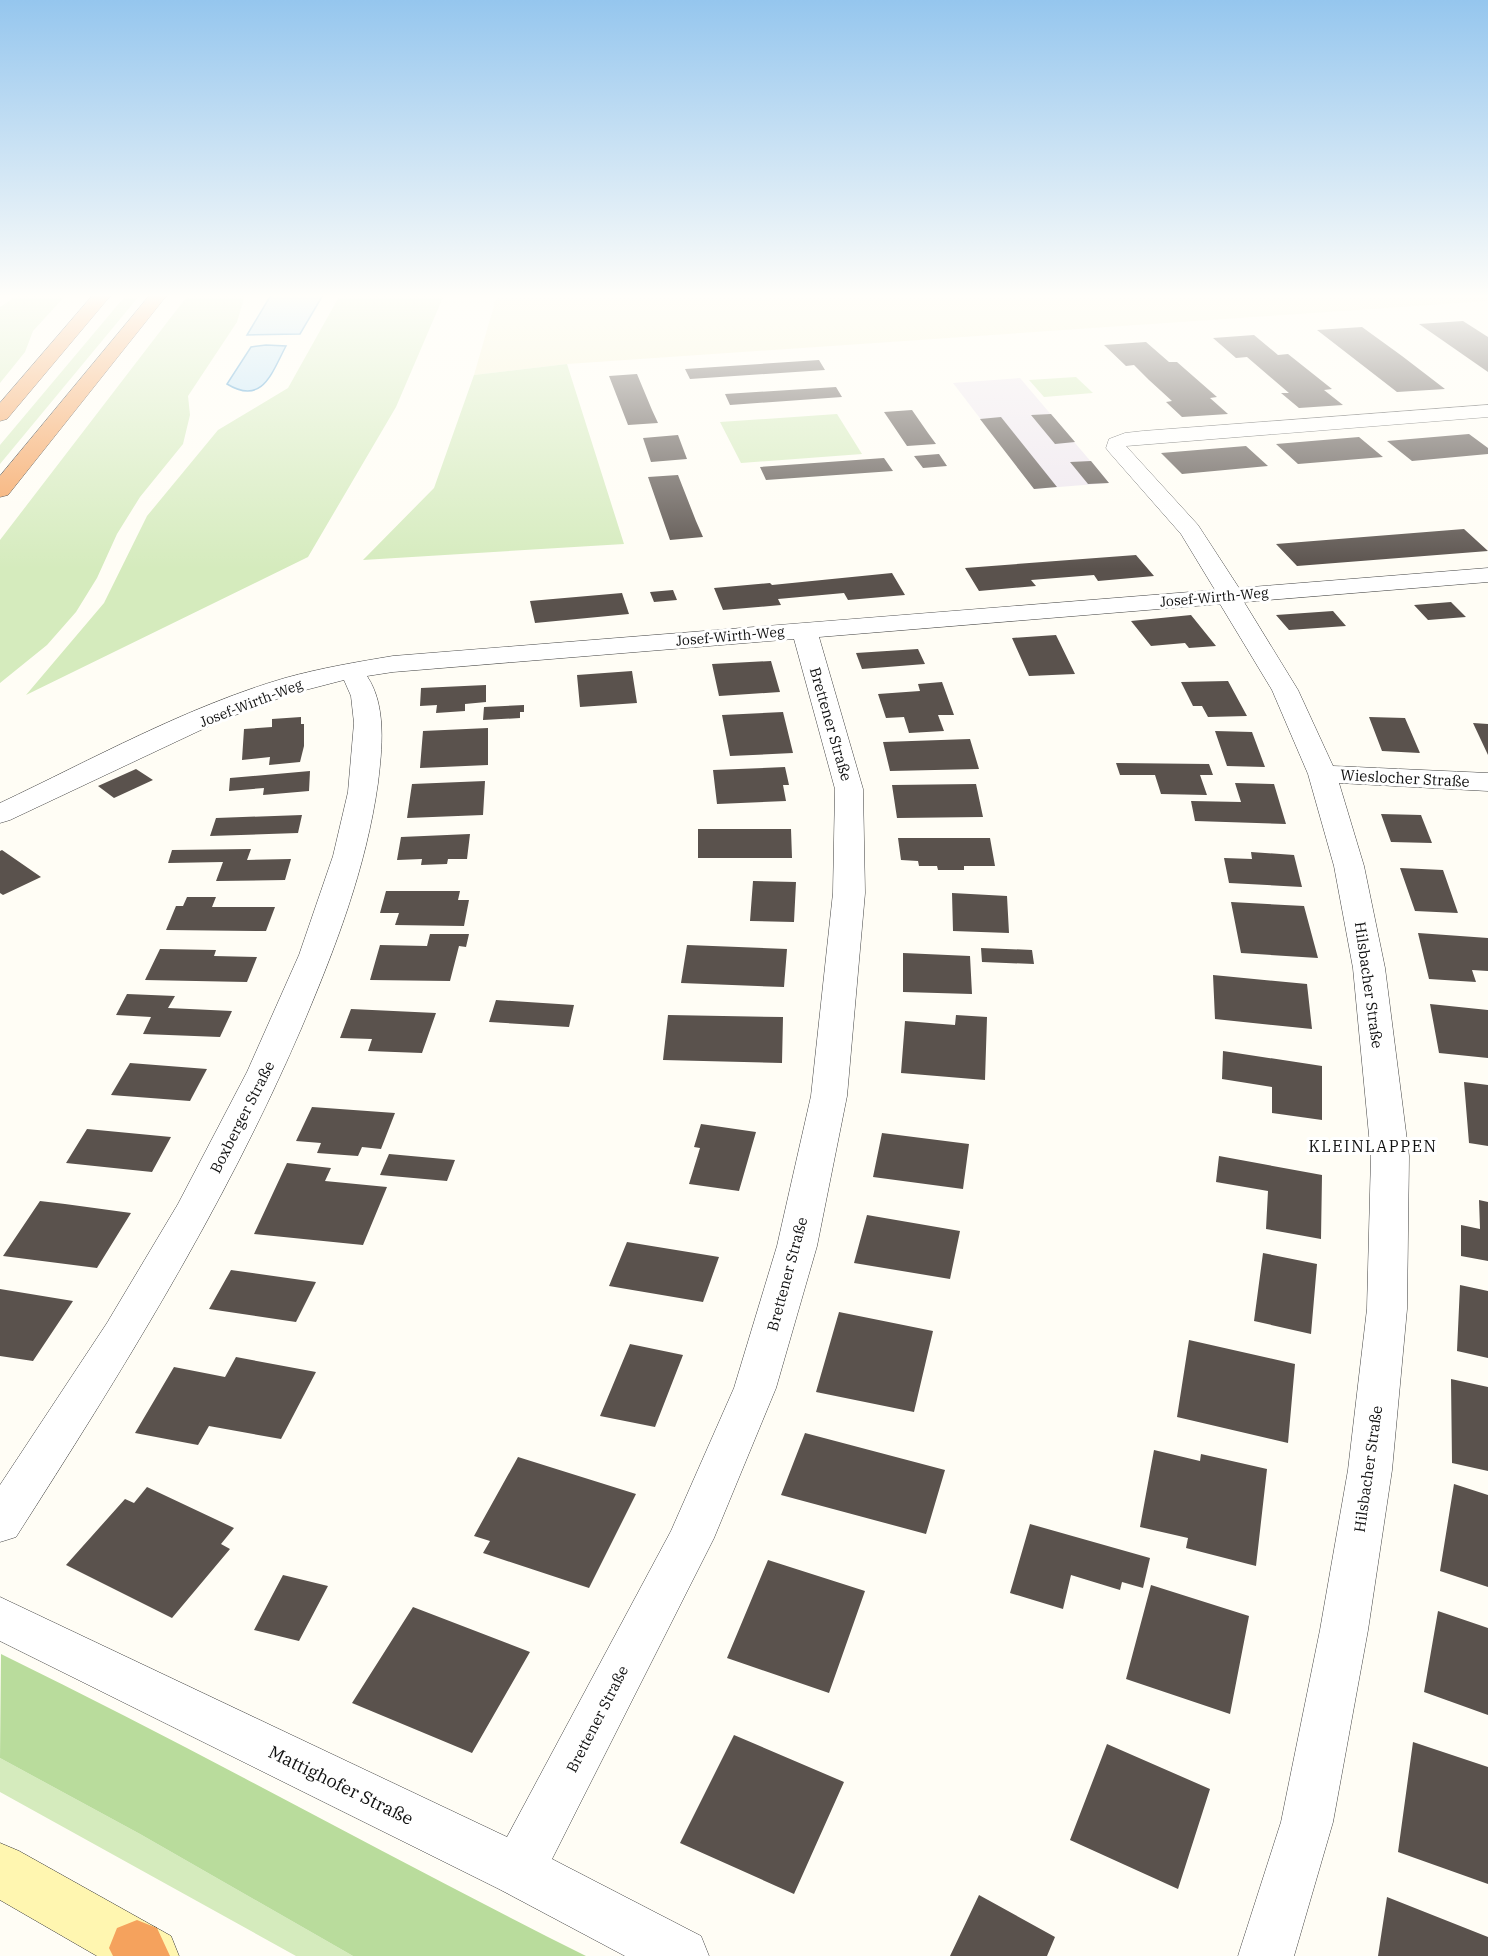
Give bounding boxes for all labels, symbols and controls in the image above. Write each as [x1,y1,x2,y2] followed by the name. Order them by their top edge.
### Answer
[1159,583,1269,611] street label: Josef-Wirth-Weg
[675,622,785,650] street label: Josef-Wirth-Weg
[806,665,856,783] street label: Brettener Straße
[197,675,305,731] street label: Josef-Wirth-Weg
[1340,765,1470,791] street label: Wieslocher Straße
[1351,921,1387,1049] street label: Hilsbacher Straße
[206,1058,278,1176] street label: Boxberger Straße
[1309,1136,1437,1156] district label: KLEINLAPPEN
[763,1215,811,1333] street label: Brettener Straße
[1350,1405,1386,1533] street label: Hilsbacher Straße
[562,1662,632,1776] street label: Brettener Straße
[265,1740,417,1830] street label: Mattighofer Straße

